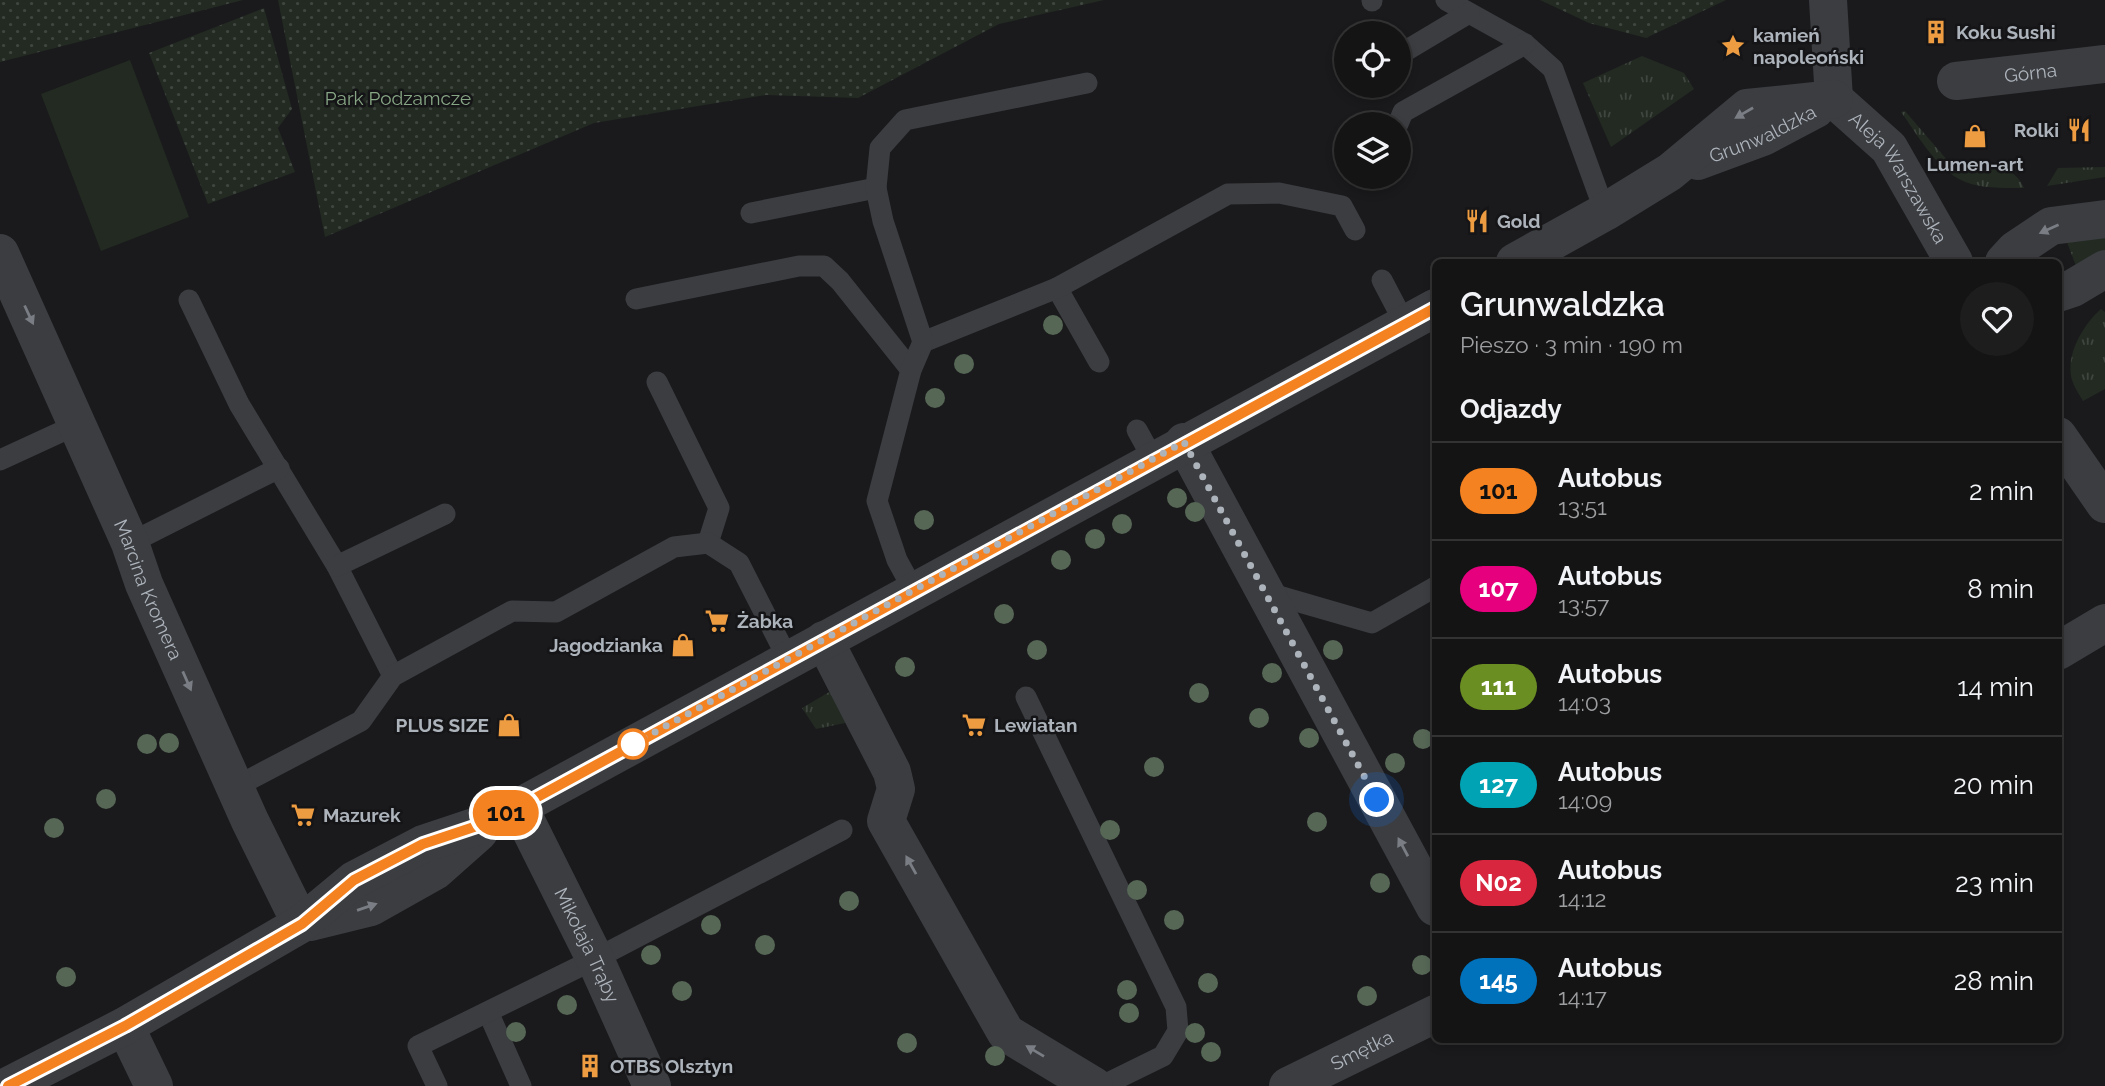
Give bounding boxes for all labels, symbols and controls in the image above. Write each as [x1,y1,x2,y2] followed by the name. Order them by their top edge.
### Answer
[1922,18,1950,46] building icon: Koku Sushi
[1334,21,1411,189] map controls
[1334,21,1411,98] button: locate
[1956,21,2056,43] place label: Koku Sushi
[1753,24,1864,68] place label: kamień napoleoński
[1719,32,1747,60] place icon: kamień napoleoński
[2003,59,2058,86] street label: Górna
[325,87,471,109] park label: Park Podzamcze
[1706,100,1820,167] street label: Grunwaldzka
[1734,106,1754,119] one-way arrow
[1845,107,1952,247] street label: Aleja Warszawska
[1334,112,1411,189] button: layers
[2065,116,2093,144] restaurant icon: Rolki
[2014,119,2059,141] place label: Rolki
[1961,122,1989,150] shop icon: Lumen-art
[1927,153,2024,175] place label: Lumen-art
[1463,207,1491,235] restaurant icon: Gold
[1497,210,1541,232] place label: Gold
[2039,223,2060,235] one-way arrow
[1960,282,2034,356] button: heart
[1460,285,1665,324] text: Grunwaldzka
[24,304,35,325] one-way arrow
[1460,331,1683,358] text: Pieszo · 3 min · 190 m
[1460,394,1562,424] text: Odjazdy
[1558,463,1662,493] text: Autobus
[1479,476,1518,505] text: 101
[1969,476,2034,506] text: 2 min
[1558,493,1607,520] text: 13:51
[110,516,187,663] street label: Marcina Kromera
[1558,561,1662,591] text: Autobus
[1478,574,1519,603] text: 107
[1967,574,2034,604] text: 8 min
[1558,591,1609,618] text: 13:57
[703,607,731,635] supermarket icon: Żabka
[737,610,793,632] place label: Żabka
[669,631,697,659] shop icon: Jagodzianka
[549,634,663,656] place label: Jagodzianka
[1558,659,1662,689] text: Autobus
[182,670,193,691] one-way arrow
[1481,672,1516,701] text: 111
[1957,672,2034,702] text: 14 min
[1558,689,1611,716] text: 14:03
[495,711,523,739] shop icon: PLUS SIZE
[960,711,988,739] supermarket icon: Lewiatan
[396,714,489,736] place label: PLUS SIZE
[994,714,1077,736] place label: Lewiatan
[618,729,648,759] unlabelled marker
[1558,757,1662,787] text: Autobus
[1479,770,1518,799] text: 127
[1953,770,2034,800] text: 20 min
[1359,782,1394,817] your location
[1558,787,1612,814] text: 14:09
[466,790,546,836] line badge: 101
[487,798,525,827] text: 101
[289,801,317,829] supermarket icon: Mazurek
[323,804,401,826] place label: Mazurek
[1397,837,1408,857] one-way arrow
[905,855,917,875] one-way arrow
[1558,855,1662,885] text: Autobus
[1475,868,1522,897] text: N02
[1955,868,2034,898] text: 23 min
[550,884,624,1006] street label: Mikołaja Trąby
[1558,885,1607,912] text: 14:12
[357,901,378,912] one-way arrow
[1558,953,1662,983] text: Autobus
[1479,966,1518,995] text: 145
[1954,966,2034,996] text: 28 min
[1558,983,1607,1010] text: 14:17
[1327,1025,1397,1075] street label: Smętka
[1026,1044,1045,1057] one-way arrow
[576,1052,604,1080] building icon: OTBS Olsztyn
[610,1055,733,1077] place label: OTBS Olsztyn

